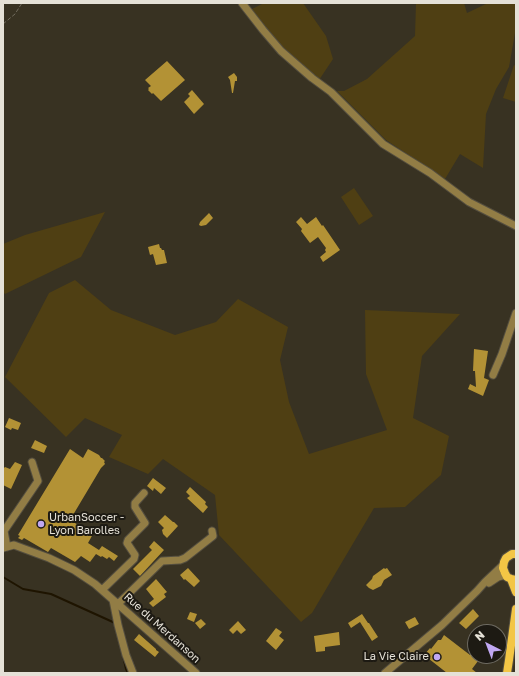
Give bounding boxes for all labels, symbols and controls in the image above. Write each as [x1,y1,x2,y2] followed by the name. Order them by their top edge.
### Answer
[49,511,124,537] place label: UrbanSoccer - Lyon Barolles
[36,519,46,529] marker: UrbanSoccer - Lyon Barolles
[121,590,203,666] street label: Rue du Merdanson
[467,624,507,664] north arrow
[472,628,487,643] text: N
[363,650,429,664] place label: La Vie Claire
[432,652,442,662] marker: La Vie Claire

